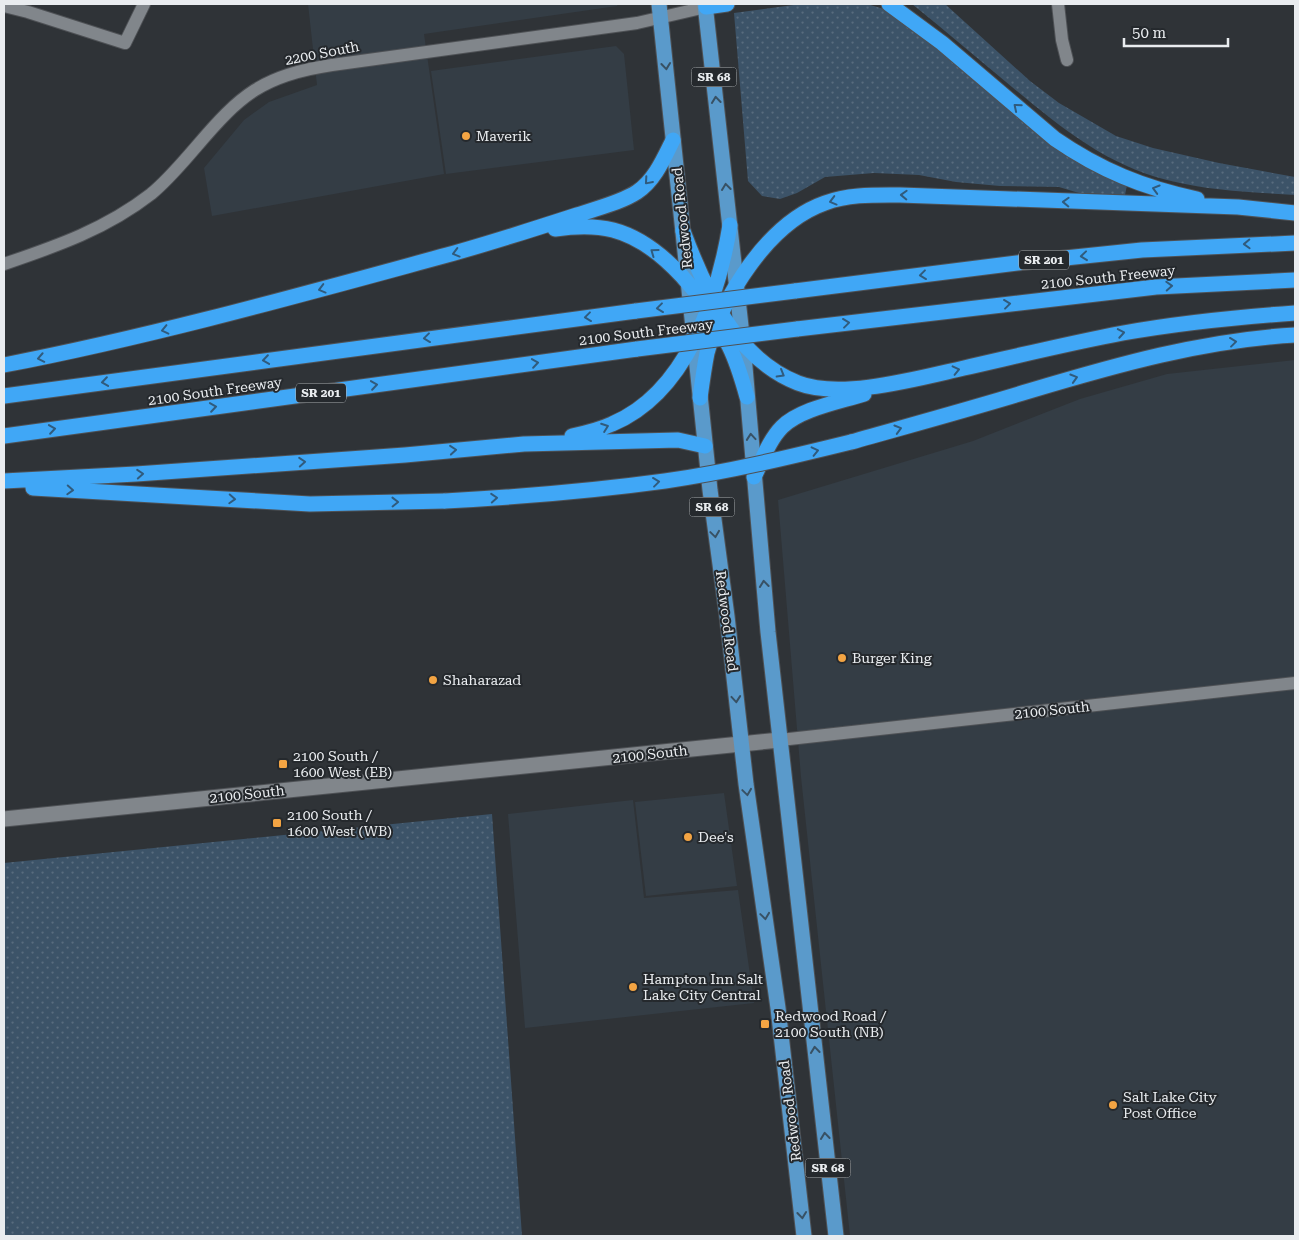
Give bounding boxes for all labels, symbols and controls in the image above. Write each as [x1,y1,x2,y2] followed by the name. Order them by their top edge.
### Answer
[1124,15,1228,47] scale bar
[1132,24,1167,42] text: 50 m
[283,38,361,68] street label: 2200 South
[660,62,671,70] one-way arrow
[692,68,736,86] road number: SR 68
[711,95,722,103] one-way arrow
[1014,104,1023,113] one-way arrow
[476,128,531,144] place label: Maverik
[460,130,472,142] marker: Maverik
[669,167,695,269] street label: Redwood Road
[645,176,654,185] one-way arrow
[721,182,732,190] one-way arrow
[1152,184,1160,194] one-way arrow
[900,190,908,201] one-way arrow
[830,195,838,205] one-way arrow
[1062,196,1070,207] one-way arrow
[1242,239,1250,250] one-way arrow
[452,247,460,257] one-way arrow
[650,249,660,258] one-way arrow
[1019,250,1069,270] road number: SR 201
[1080,250,1088,261] one-way arrow
[1040,262,1177,292] street label: 2100 South Freeway
[919,269,927,280] one-way arrow
[1165,280,1173,291] one-way arrow
[319,284,327,294] one-way arrow
[1004,299,1012,310] one-way arrow
[655,302,663,313] one-way arrow
[584,311,592,322] one-way arrow
[578,316,715,348] street label: 2100 South Freeway
[842,318,850,329] one-way arrow
[160,324,169,335] one-way arrow
[1117,329,1126,339] one-way arrow
[423,333,431,343] one-way arrow
[1229,337,1237,348] one-way arrow
[36,352,45,362] one-way arrow
[261,354,269,365] one-way arrow
[531,358,539,369] one-way arrow
[951,365,960,376] one-way arrow
[775,368,784,378] one-way arrow
[1070,373,1078,383] one-way arrow
[147,374,284,408] street label: 2100 South Freeway
[101,376,109,387] one-way arrow
[370,380,378,391] one-way arrow
[296,383,346,402] road number: SR 201
[209,402,217,413] one-way arrow
[601,423,609,433] one-way arrow
[893,424,902,434] one-way arrow
[48,425,56,435] one-way arrow
[745,433,756,441] one-way arrow
[450,445,458,456] one-way arrow
[811,446,820,457] one-way arrow
[298,457,306,468] one-way arrow
[136,468,144,479] one-way arrow
[652,477,660,488] one-way arrow
[66,485,74,496] one-way arrow
[490,493,498,504] one-way arrow
[228,494,236,505] one-way arrow
[391,497,399,507] one-way arrow
[690,498,734,516] road number: SR 68
[710,529,720,538] one-way arrow
[713,570,741,672] street label: Redwood Road
[758,580,769,588] one-way arrow
[852,650,932,666] place label: Burger King
[836,652,848,664] marker: Burger King
[443,672,521,688] place label: Shaharazad
[427,674,439,686] marker: Shaharazad
[730,695,741,703] one-way arrow
[1014,698,1090,722] street label: 2100 South
[612,742,688,766] street label: 2100 South
[293,748,392,780] place label: 2100 South / 1600 West (EB)
[277,758,289,770] marker: 2100 South / 1600 West (EB)
[209,782,285,806] street label: 2100 South
[741,789,752,797] one-way arrow
[287,807,392,839] place label: 2100 South / 1600 West (WB)
[271,817,283,829] marker: 2100 South / 1600 West (WB)
[698,829,734,845] place label: Dee's
[682,831,694,843] marker: Dee's
[759,912,770,920] one-way arrow
[643,971,763,1003] place label: Hampton Inn Salt Lake City Central
[627,981,639,993] marker: Hampton Inn Salt Lake City Central
[775,1008,887,1040] place label: Redwood Road / 2100 South (NB)
[759,1018,771,1030] marker: Redwood Road / 2100 South (NB)
[810,1046,821,1054] one-way arrow
[776,1060,804,1162] street label: Redwood Road
[1123,1089,1218,1121] place label: Salt Lake City Post Office
[1107,1099,1119,1111] marker: Salt Lake City Post Office
[820,1131,831,1139] one-way arrow
[806,1158,850,1178] road number: SR 68
[796,1211,807,1219] one-way arrow

